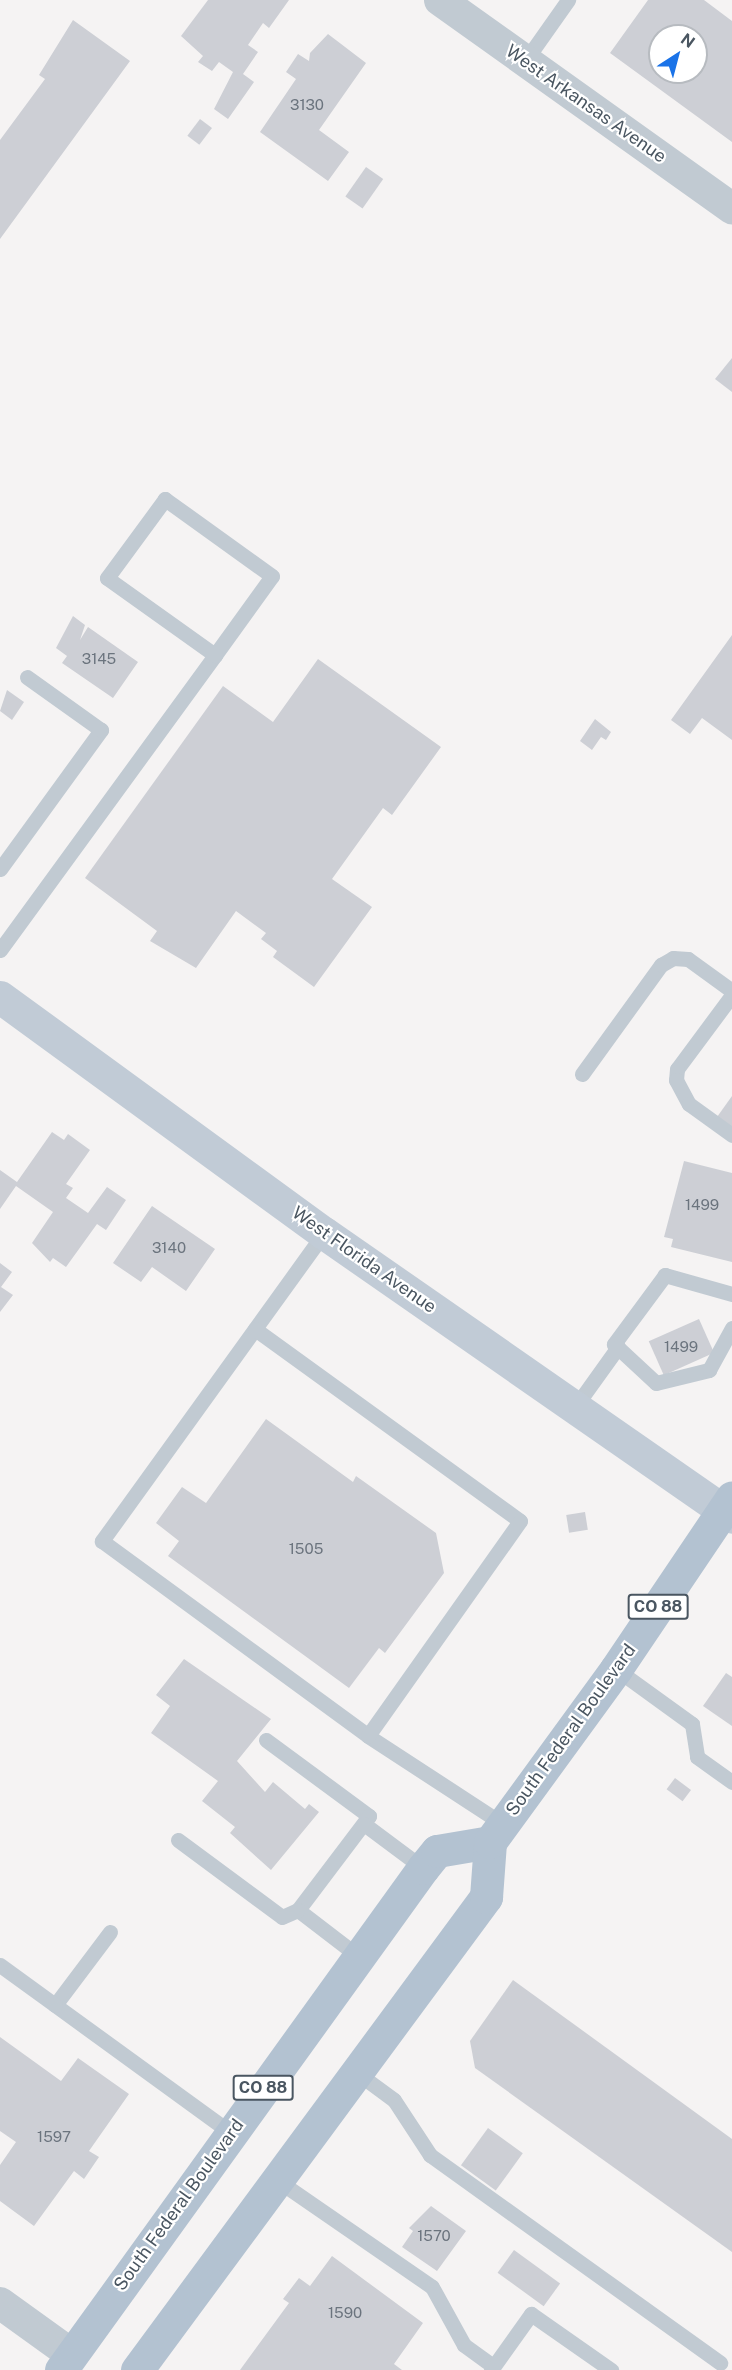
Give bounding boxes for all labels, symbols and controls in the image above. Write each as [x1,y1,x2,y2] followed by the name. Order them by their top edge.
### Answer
[648,24,708,84] north arrow
[677,29,698,52] text: N
[502,40,670,168] street label: West Arkansas Avenue
[290,96,324,114] house number: 3130
[82,650,116,668] house number: 3145
[685,1196,719,1214] house number: 1499
[288,1202,440,1318] street label: West Florida Avenue
[152,1239,186,1257] house number: 3140
[664,1338,698,1356] house number: 1499
[289,1540,323,1558] house number: 1505
[626,1594,690,1620] road number: CO 88
[501,1640,641,1820] street label: South Federal Boulevard
[232,2075,294,2101] road number: CO 88
[109,2115,249,2295] street label: South Federal Boulevard
[37,2128,71,2146] house number: 1597
[417,2227,451,2245] house number: 1570
[328,2304,362,2322] house number: 1590

